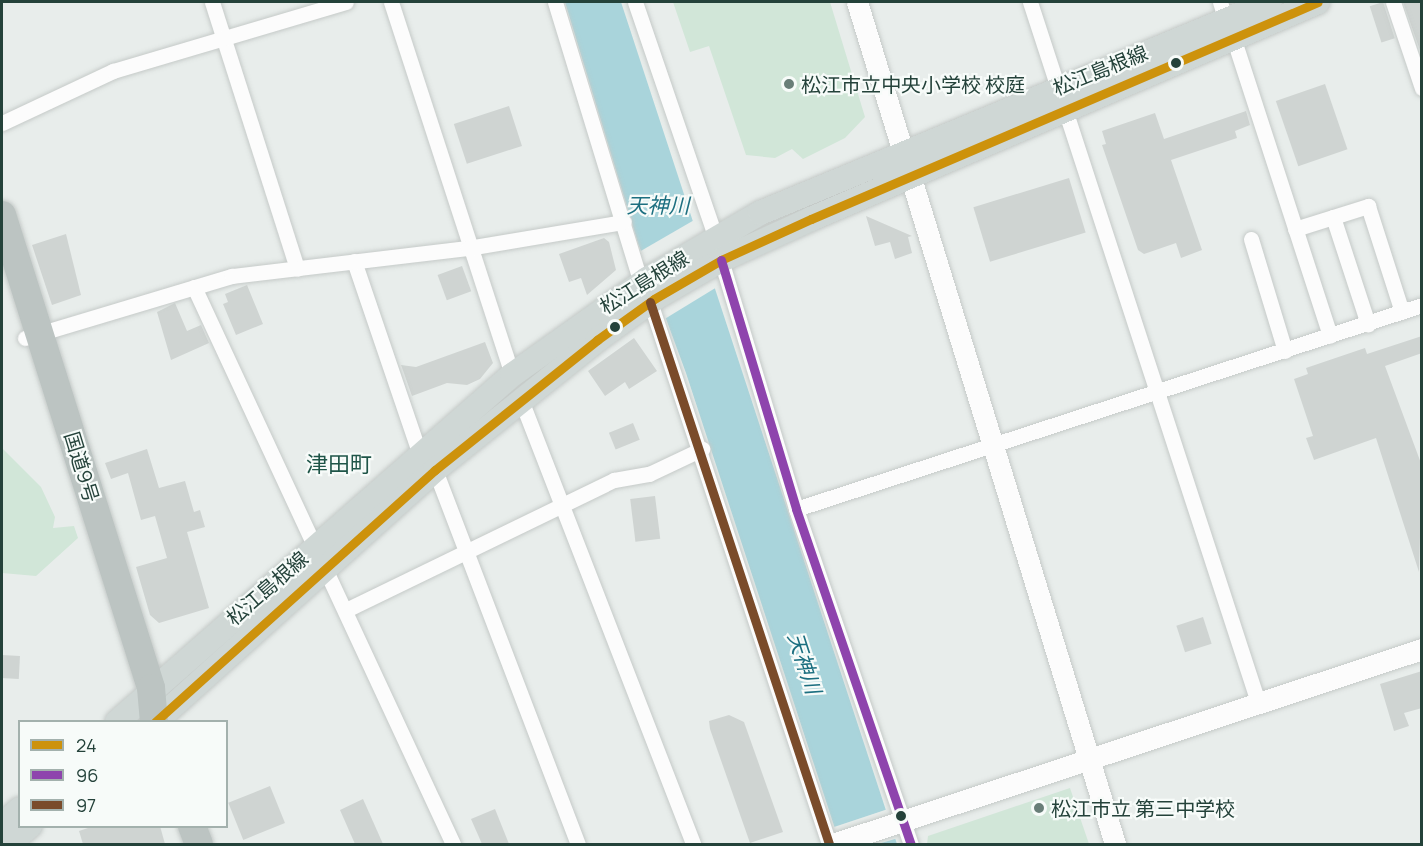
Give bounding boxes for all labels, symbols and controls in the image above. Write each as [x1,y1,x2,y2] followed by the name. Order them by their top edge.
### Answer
[1049,40,1151,100] street label: 松江島根線
[1170,57,1182,69] unlabelled marker
[801,72,1025,96] place label: 松江市立中央小学校 校庭
[782,77,796,91] marker: 松江市立中央小学校 校庭
[627,192,689,218] water label: 天神川
[595,245,693,319] street label: 松江島根線
[609,321,621,333] unlabelled marker
[60,429,104,505] street label: 国道9号
[306,452,372,478] district label: 津田町
[221,546,313,630] street label: 松江島根線
[783,629,827,697] water label: 天神川
[18,720,228,828] legend
[76,733,97,757] text: 24
[76,763,98,787] text: 96
[76,793,96,817] text: 97
[1051,796,1235,820] place label: 松江市立 第三中学校
[1032,801,1046,815] marker: 松江市立 第三中学校
[895,810,907,822] unlabelled marker

